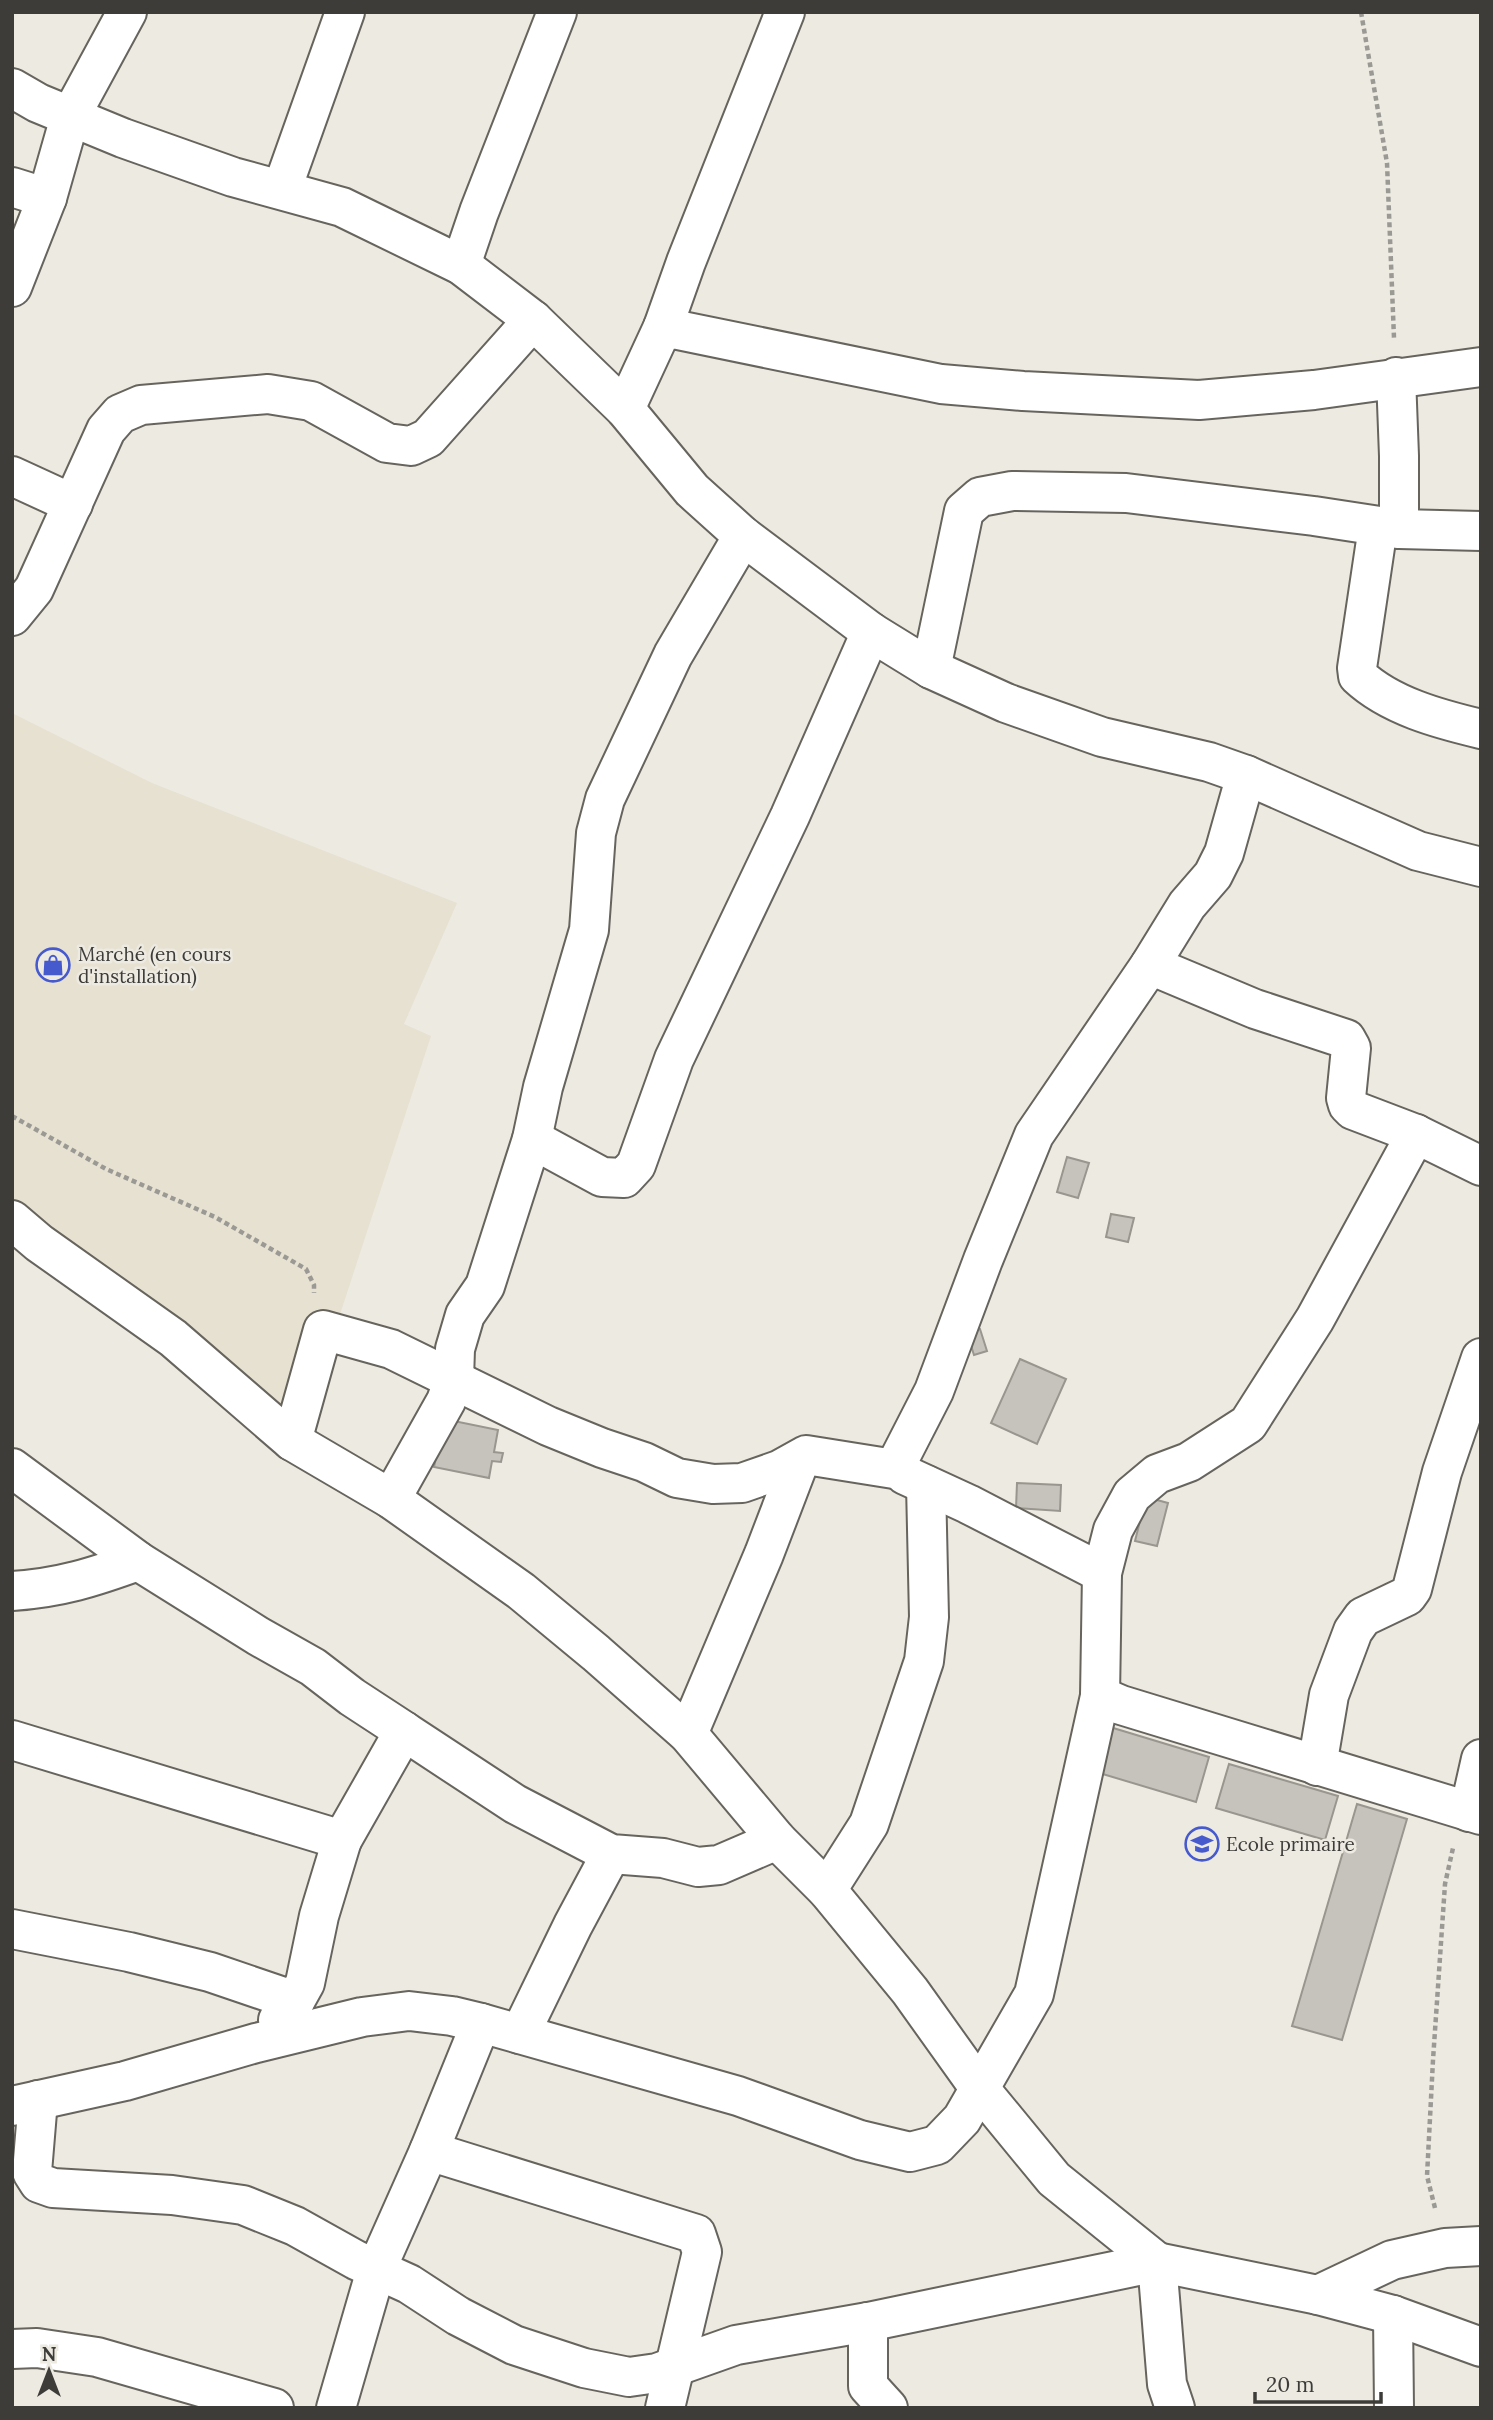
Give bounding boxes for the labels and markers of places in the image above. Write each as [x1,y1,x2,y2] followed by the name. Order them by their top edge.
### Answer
[78,942,232,989] place label: Marché (en cours d'installation)
[34,946,72,984] shop icon: Marché (en cours d'installation)
[1183,1825,1221,1863] school or university icon: Ecole primaire
[1226,1832,1355,1856] place label: Ecole primaire

